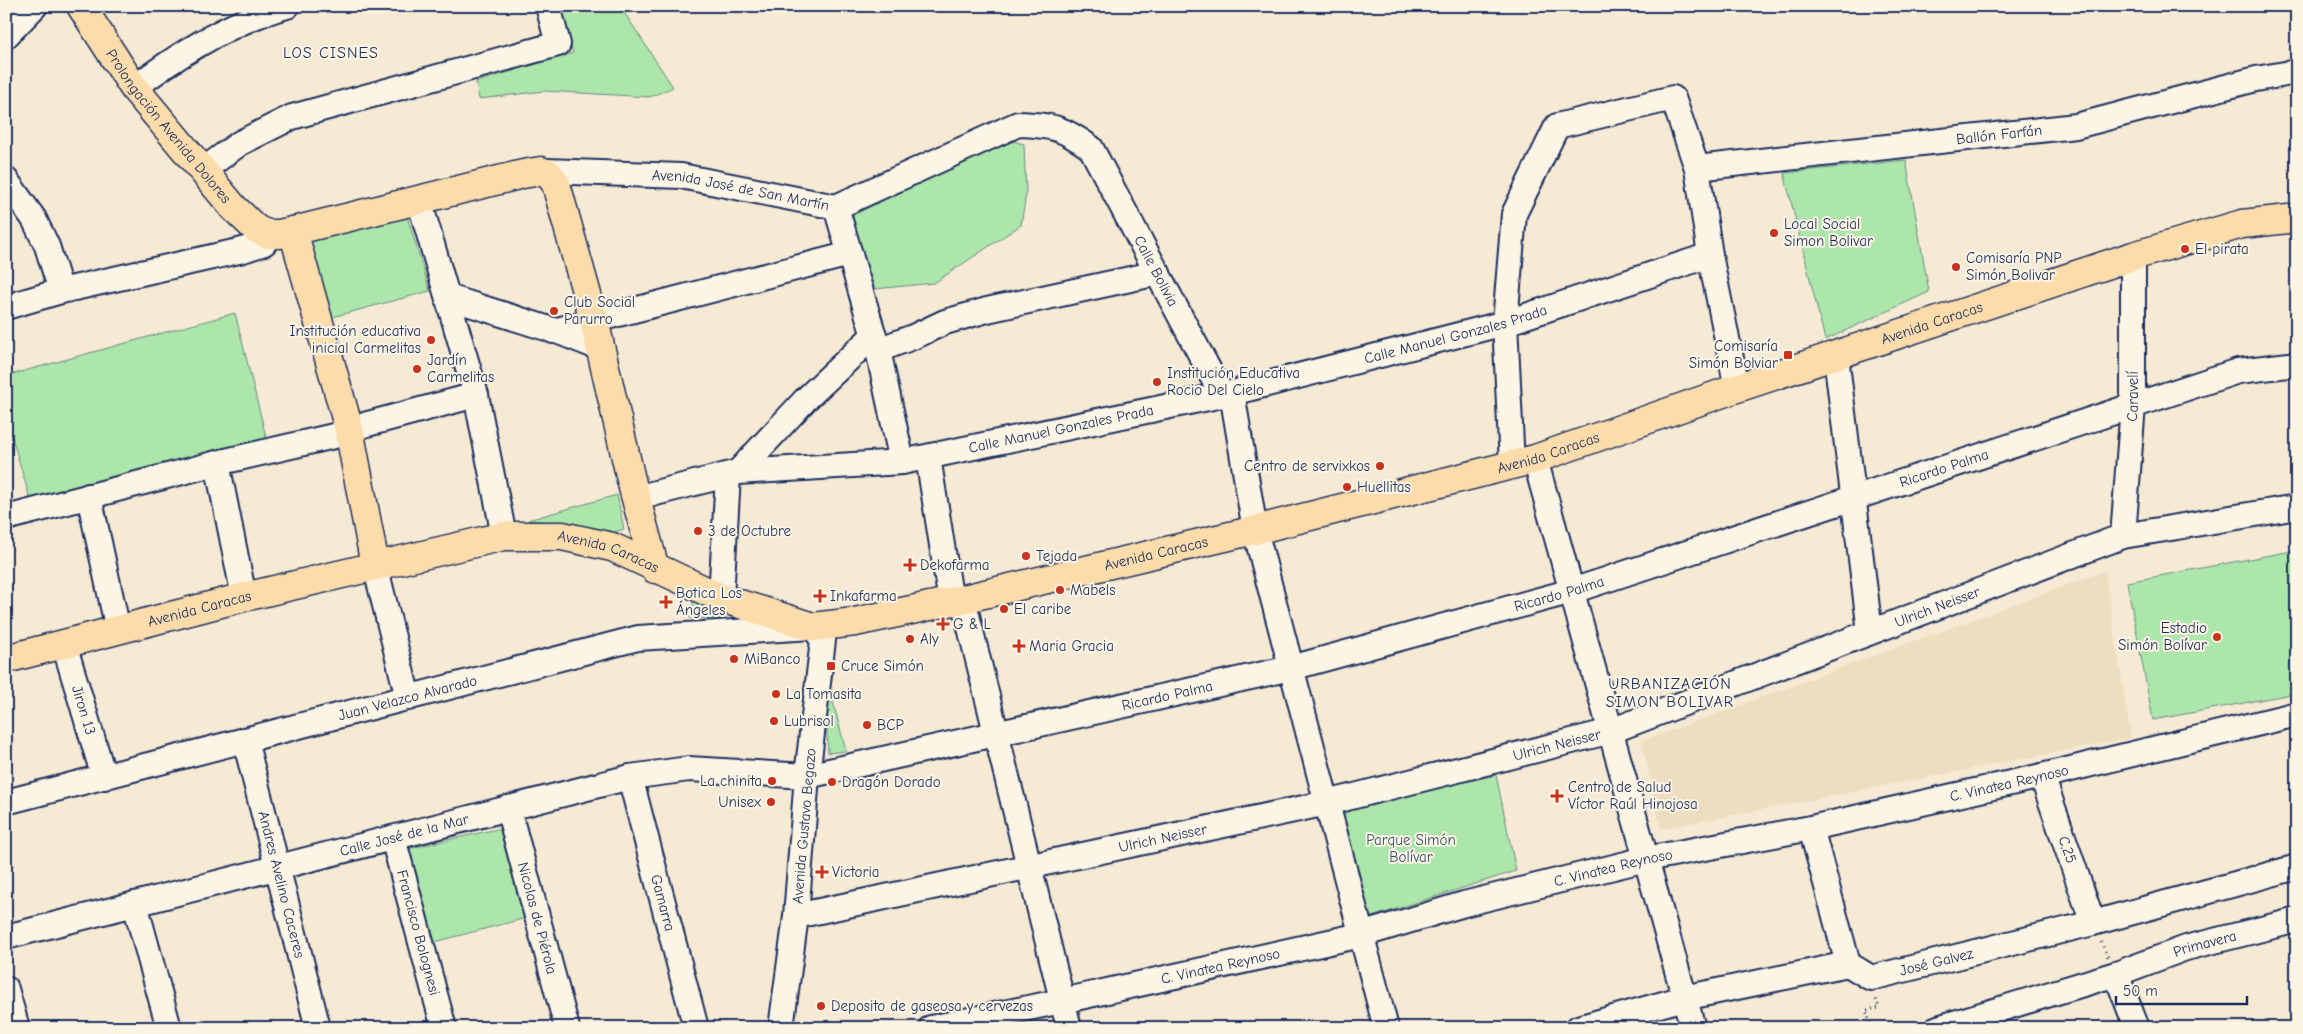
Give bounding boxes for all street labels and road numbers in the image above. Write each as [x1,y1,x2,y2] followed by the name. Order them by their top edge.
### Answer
[102,46,235,207] street label: Prolongación Avenida Dolores
[1955,121,2043,148] street label: Ballón Farfán
[651,166,831,214] street label: Avenida José de San Martín
[1130,233,1182,309] street label: Calle Bolivia
[1878,298,1985,348] street label: Avenida Caracas
[1362,301,1549,368] street label: Calle Manuel Gonzales Prada
[2123,370,2142,422] street label: Caravelí
[967,401,1155,457] street label: Calle Manuel Gonzales Prada
[1495,428,1602,477] street label: Avenida Caracas
[1897,445,1991,491] street label: Ricardo Palma
[556,526,662,577] street label: Avenida Caracas
[1102,532,1210,574] street label: Avenida Caracas
[1512,572,1606,615] street label: Ricardo Palma
[1892,582,1983,631] street label: Ulrich Neisser
[146,587,253,631] street label: Avenida Caracas
[336,671,479,724] street label: Juan Velazco Alvarado
[1120,677,1214,715] street label: Ricardo Palma
[68,683,100,737] street label: Jiron 13
[1511,725,1603,765] street label: Ulrich Neisser
[788,747,820,905] street label: Avenida Gustavo Begazo
[1948,761,2070,806] street label: C. Vinatea Reynoso
[254,809,309,960] street label: Andres Avelino Caceres
[338,810,470,860] street label: Calle José de la Mar
[1117,820,1209,856] street label: Ulrich Neisser
[2055,834,2081,866] street label: C,25
[1552,845,1674,890] street label: C. Vinatea Reynoso
[514,860,561,976] street label: Nicolas de Piérola
[393,868,444,997] street label: Francisco Bolognesi
[647,872,679,933] street label: Gamarra
[2171,927,2238,961] street label: Primavera
[1159,944,1282,988] street label: C. Vinatea Reynoso
[1898,944,1976,980] street label: José Galvez

